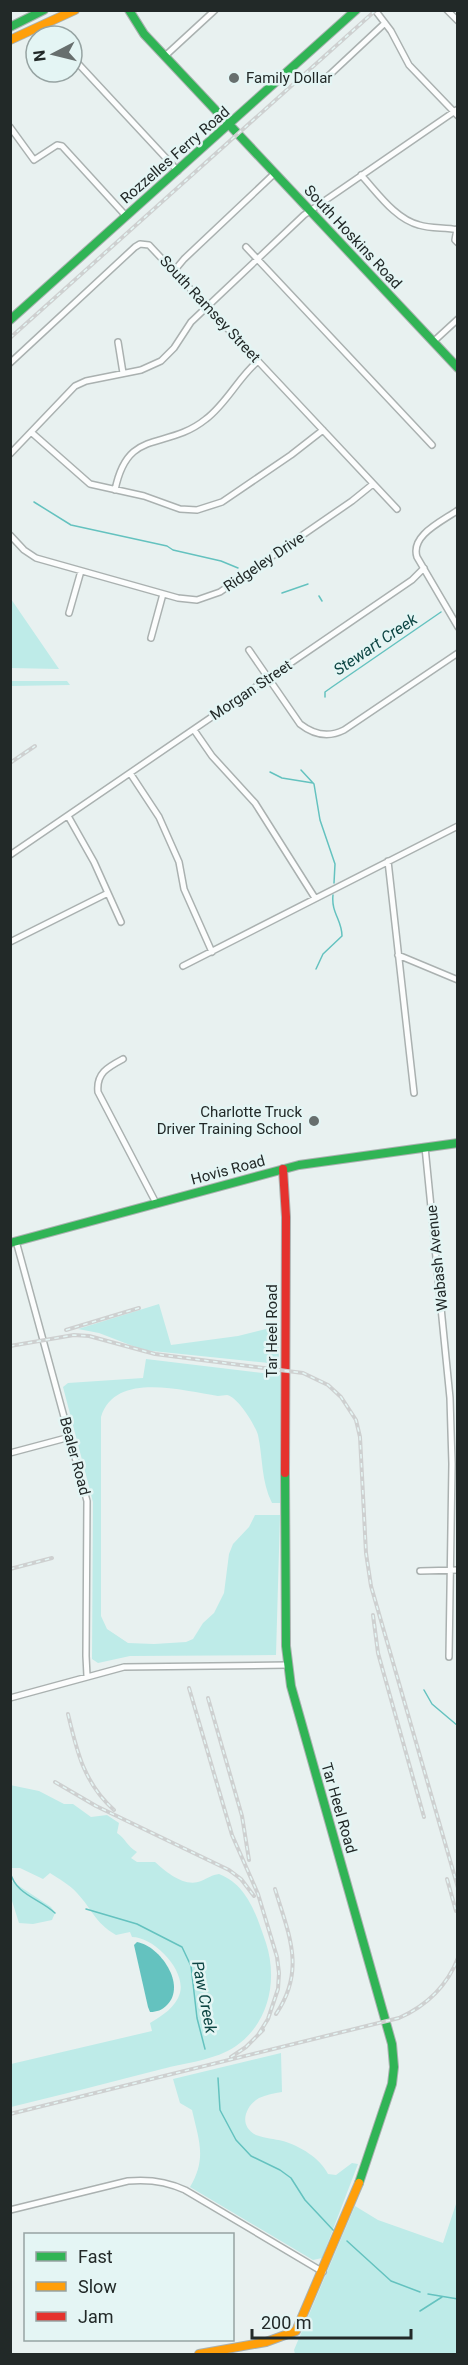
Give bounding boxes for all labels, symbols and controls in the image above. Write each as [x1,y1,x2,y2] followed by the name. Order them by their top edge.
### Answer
[24,24,84,84] north arrow
[29,49,50,63] text: N
[246,69,332,87] place label: Family Dollar
[227,71,241,85] marker: Family Dollar
[117,103,233,207] street label: Rozzelles Ferry Road
[300,181,406,293] street label: South Hoskins Road
[156,252,264,366] street label: South Ramsey Street
[220,528,308,596] street label: Ridgeley Drive
[330,609,422,679] water label: Stewart Creek
[207,656,295,724] street label: Morgan Street
[157,1103,302,1138] place label: Charlotte Truck Driver Training School
[307,1114,321,1128] marker: Charlotte Truck Driver Training School
[189,1151,267,1189] street label: Hovis Road
[422,1204,452,1312] street label: Wabash Avenue
[263,1284,281,1378] street label: Tar Heel Road
[56,1415,94,1497] street label: Bealer Road
[317,1761,361,1855] street label: Tar Heel Road
[188,1959,221,2036] water label: Paw Creek
[24,2233,234,2341] legend
[78,2246,113,2267] text: Fast
[78,2276,117,2297] text: Slow
[252,2302,411,2340] scale bar
[78,2306,114,2327] text: Jam
[261,2312,312,2333] text: 200 m

